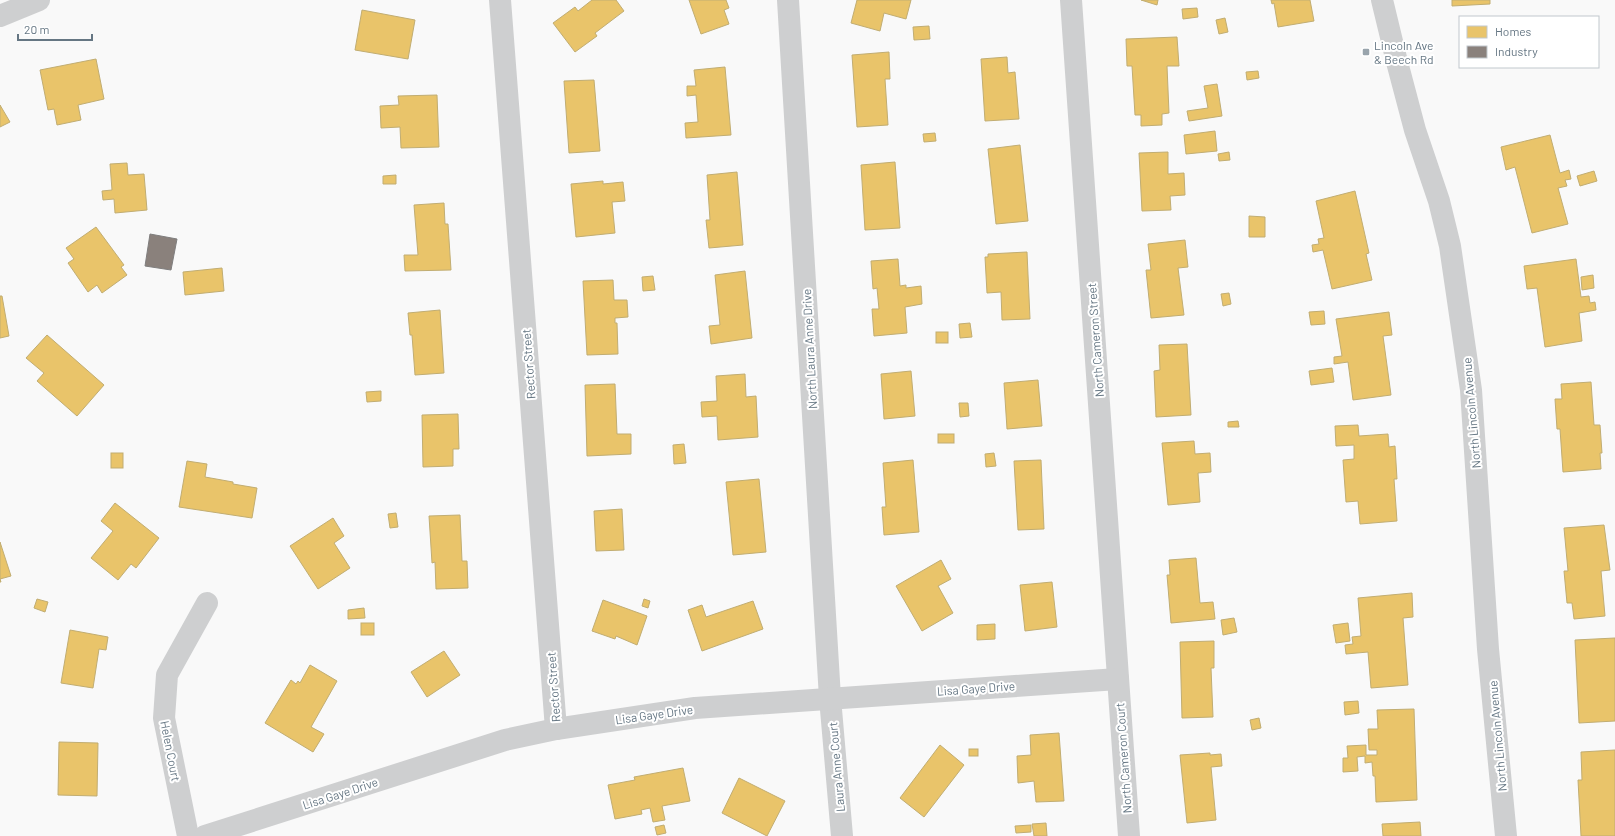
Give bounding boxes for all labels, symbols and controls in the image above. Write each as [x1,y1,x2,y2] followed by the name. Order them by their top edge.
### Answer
[18,16,92,42] scale bar
[1459,16,1599,68] legend
[24,22,50,36] text: 20 m
[1495,24,1532,38] text: Homes
[1374,38,1434,66] place label: Lincoln Ave & Beech Rd
[1495,44,1538,58] text: Industry
[1361,47,1371,57] marker: Lincoln Ave & Beech Rd
[1084,282,1106,398] street label: North Cameron Street
[799,289,819,409] street label: North Laura Anne Drive
[519,328,537,400] street label: Rector Street
[1459,357,1483,469] street label: North Lincoln Avenue
[544,651,562,723] street label: Rector Street
[936,678,1016,698] street label: Lisa Gaye Drive
[1485,680,1509,792] street label: North Lincoln Avenue
[614,702,694,726] street label: Lisa Gaye Drive
[1112,702,1134,814] street label: North Cameron Court
[158,720,184,782] street label: Helen Court
[825,721,847,813] street label: Laura Anne Court
[301,774,379,812] street label: Lisa Gaye Drive

